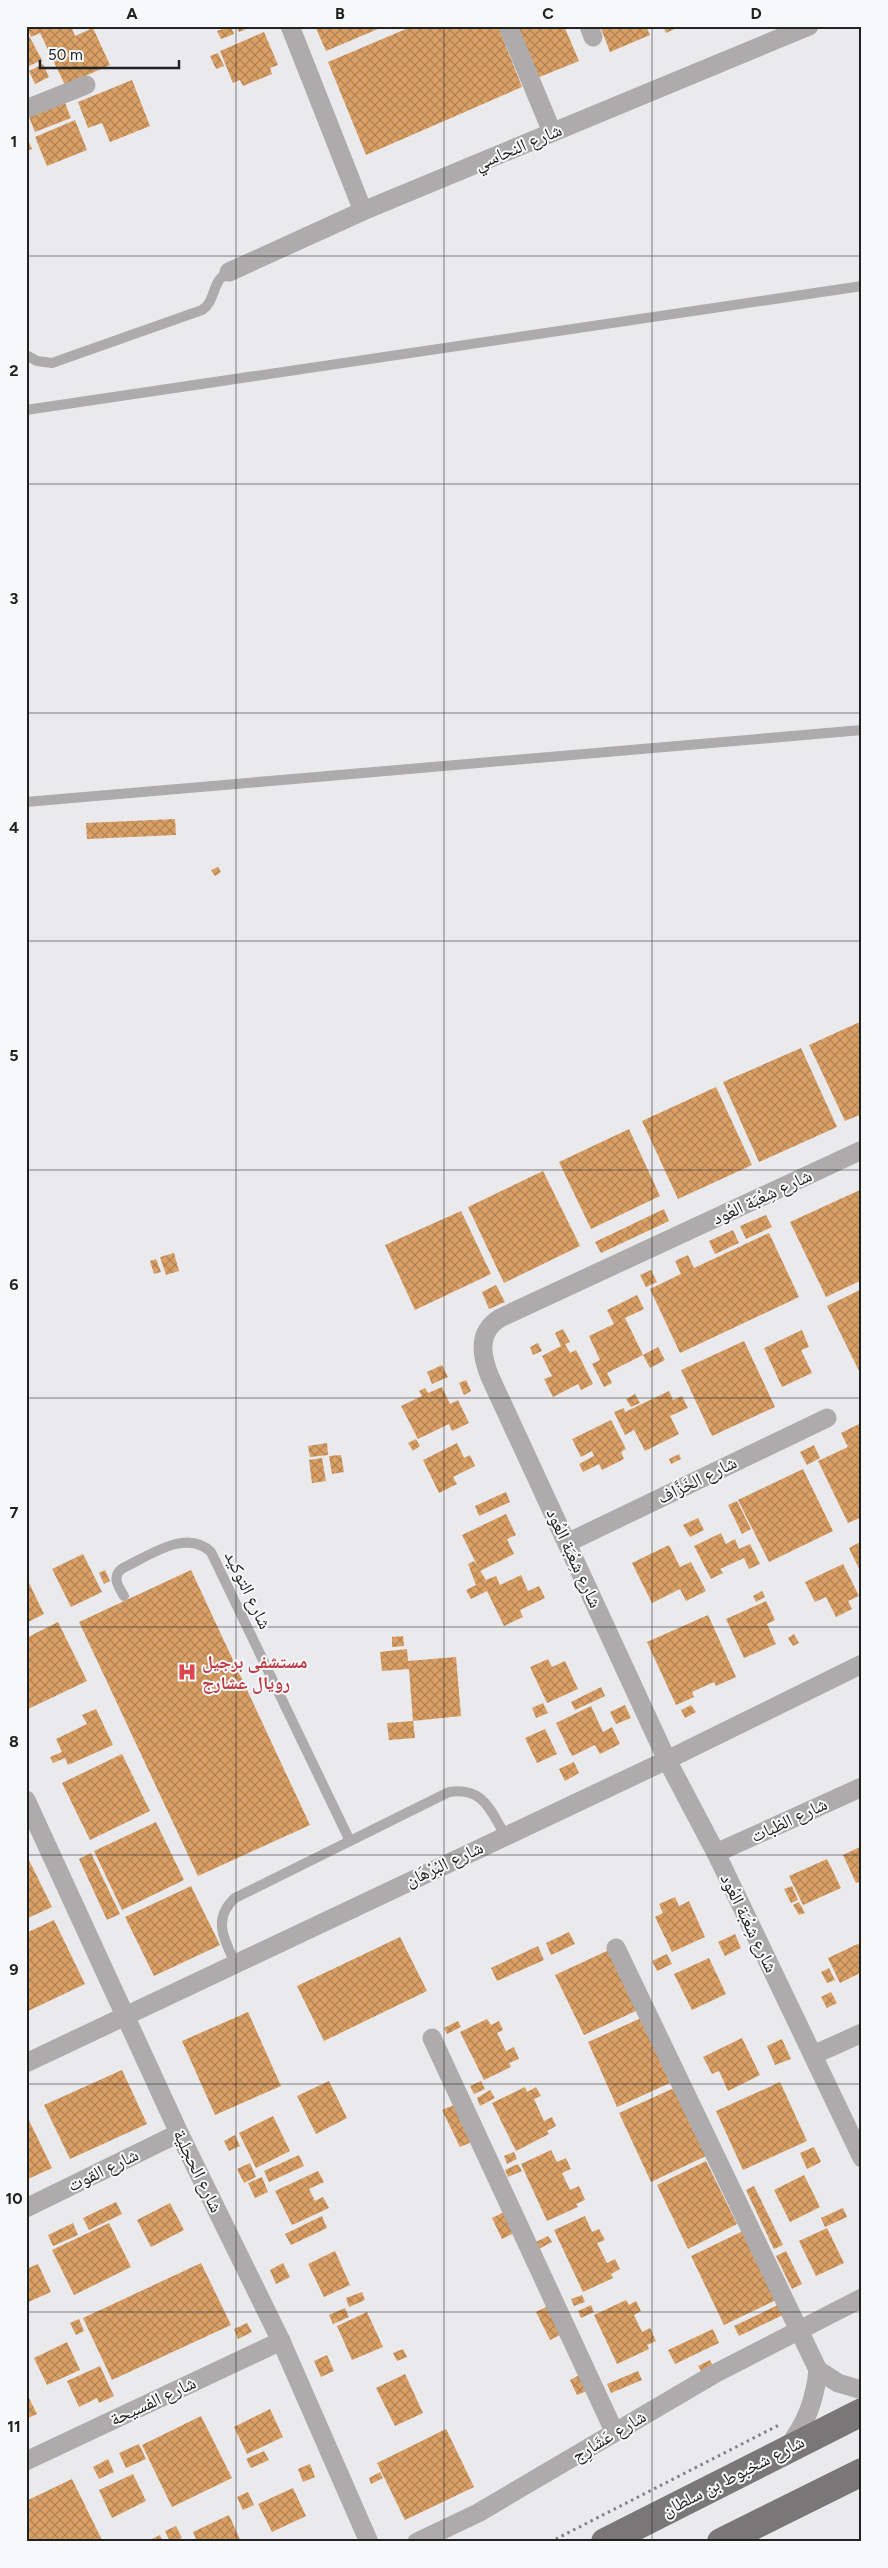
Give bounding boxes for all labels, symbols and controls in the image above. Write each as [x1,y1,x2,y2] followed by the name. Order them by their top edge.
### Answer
[126,4,138,23] text: A
[335,4,345,23] text: B
[542,4,554,23] text: C
[750,4,762,23] text: D
[40,38,179,70] scale bar
[48,46,83,64] text: 50 m
[471,119,566,179] street label: شارع النحاسي
[11,132,17,151] text: 1
[9,361,19,380] text: 2
[10,589,19,608] text: 3
[9,818,19,837] text: 4
[9,1046,19,1065] text: 5
[709,1164,815,1230] street label: شارع شِعْبَة العُود
[9,1275,19,1294] text: 6
[654,1451,740,1509] street label: شارع الخَزَّاف
[10,1503,19,1522] text: 7
[541,1505,607,1611] street label: شارع شِعْبَة العُود
[220,1547,276,1633] street label: شارع التوكيد
[202,1651,308,1694] place label: مستشفى برجيل رويال عشارج
[176,1661,198,1683] hospital icon: مستشفى برجيل رويال عشارج
[9,1732,19,1751] text: 8
[747,1793,831,1847] street label: شارع الظبات
[401,1836,487,1892] street label: شارع البُرْهَان
[716,1870,782,1976] street label: شارع شِعْبَة العُود
[9,1960,19,1979] text: 9
[168,2126,228,2216] street label: شارع الحجلية
[64,2143,142,2197] street label: شارع القوت
[5,2189,23,2208] text: 10
[107,2372,199,2430] street label: شارع الفسيحة
[568,2405,651,2468] street label: شارع عَشَارِج
[7,2417,21,2436] text: 11
[658,2431,808,2521] street label: شارع شخبوط بن سلطان

